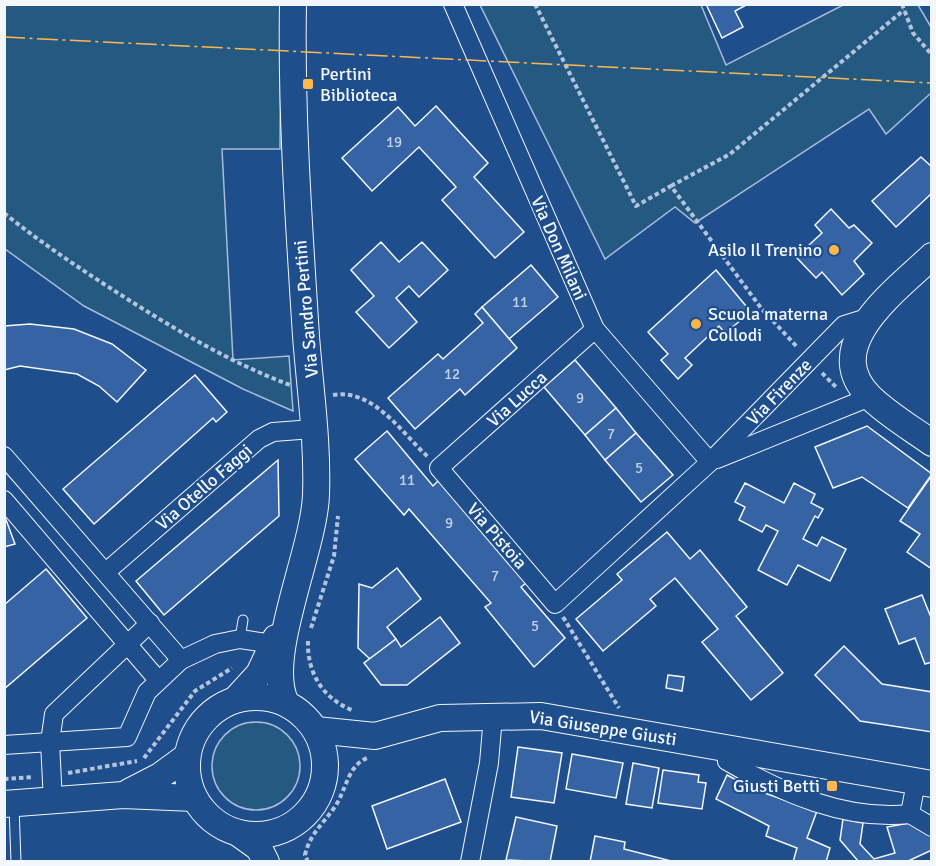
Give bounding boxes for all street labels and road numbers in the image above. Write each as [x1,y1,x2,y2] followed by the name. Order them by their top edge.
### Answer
[526,193,592,303] street label: Via Don Milani
[289,239,323,379] street label: Via Sandro Pertini
[742,354,816,430] street label: Via Firenze
[482,366,552,432] street label: Via Lucca
[151,439,257,535] street label: Via Otello Faggi
[462,498,532,574] street label: Via Pistoia
[528,705,678,751] street label: Via Giuseppe Giusti

